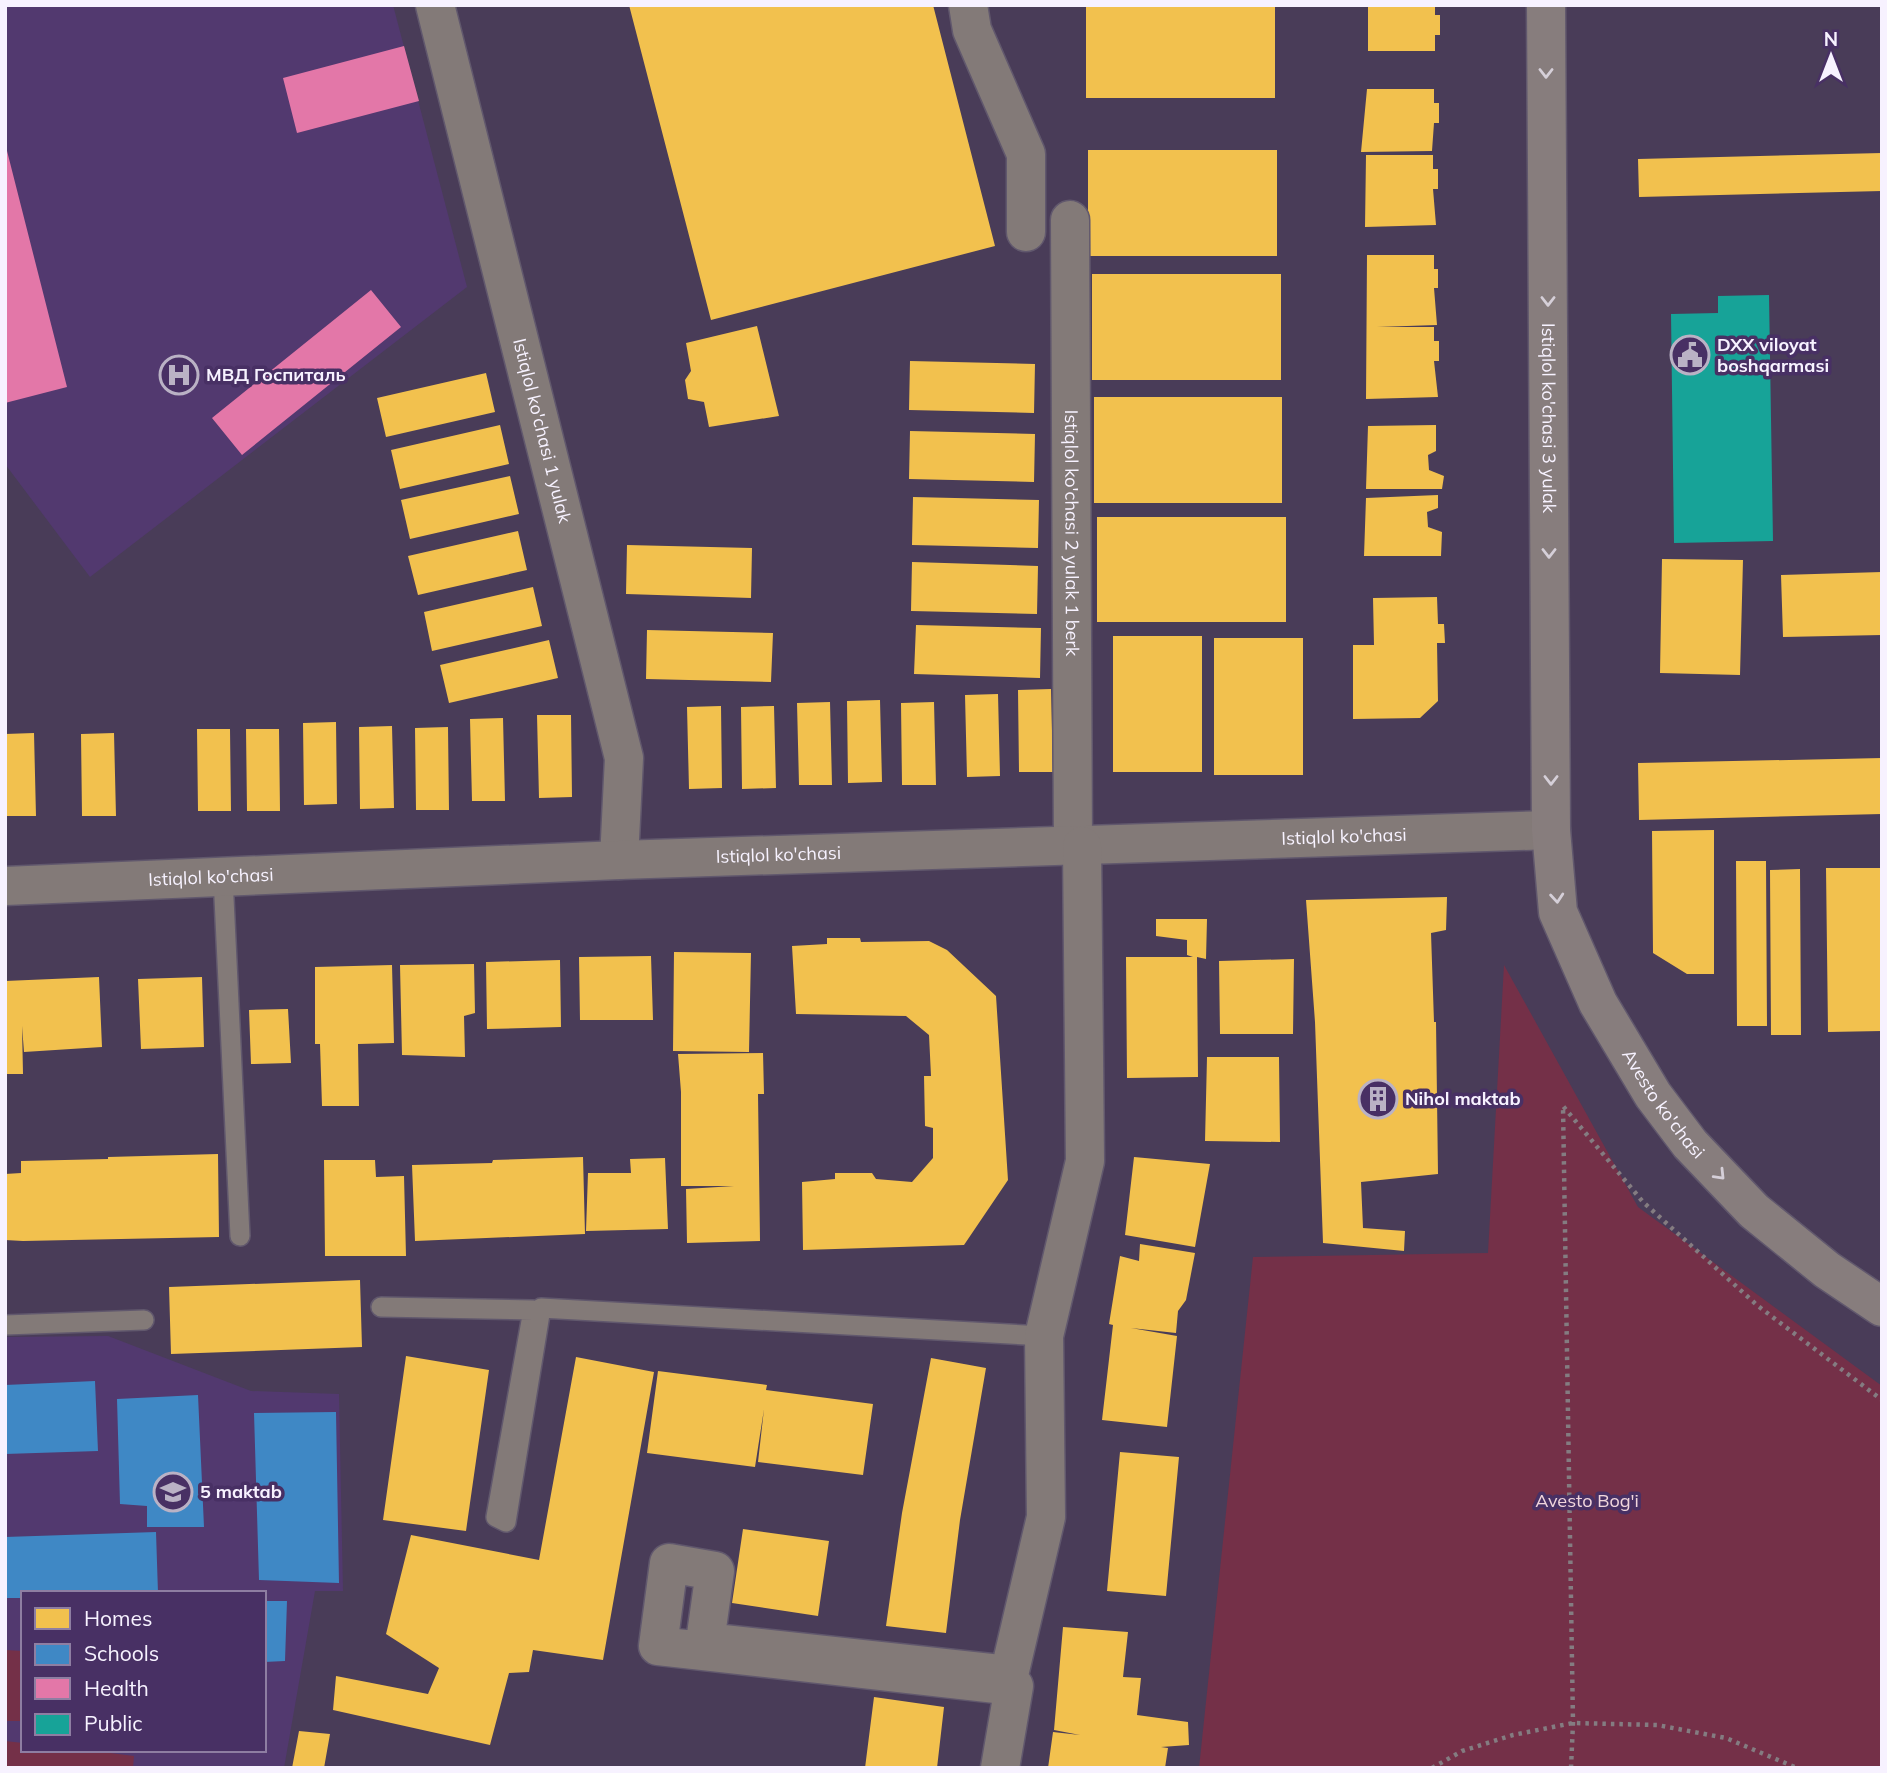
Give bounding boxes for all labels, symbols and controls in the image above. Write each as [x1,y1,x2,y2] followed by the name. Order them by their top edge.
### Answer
[1796,21,1866,91] north arrow
[1824,27,1838,51] text: N
[1538,69,1554,79] one-way arrow
[1540,296,1555,307] one-way arrow
[1537,323,1561,514] street label: Istiqlol ko'chasi 3 yulak
[1717,333,1829,377] place label: DXX viloyat boshqarmasi
[1669,334,1711,376] public building icon: DXX viloyat boshqarmasi
[508,336,577,526] street label: Istiqlol ko'chasi 1 yulak
[158,354,200,396] hospital icon: МВД Госпиталь
[206,363,346,386] place label: МВД Госпиталь
[1060,410,1084,657] street label: Istiqlol ko'chasi 2 yulak 1 berk
[1541,548,1557,559] one-way arrow
[1543,776,1559,786] one-way arrow
[1281,823,1407,850] street label: Istiqlol ko'chasi
[715,841,841,868] street label: Istiqlol ko'chasi
[148,863,274,891] street label: Istiqlol ko'chasi
[1549,893,1564,904] one-way arrow
[1617,1045,1710,1163] street label: Avesto ko'chasi
[1357,1078,1399,1120] building icon: Nihol maktab
[1405,1087,1521,1110] place label: Nihol maktab
[1711,1167,1724,1180] one-way arrow
[152,1471,194,1513] school or university icon: 5 maktab
[200,1480,282,1503] place label: 5 maktab
[1535,1489,1639,1512] park label: Avesto Bog'i
[21,1591,266,1752] legend
[84,1605,152,1631] text: Homes
[84,1640,159,1666] text: Schools
[84,1675,149,1701] text: Health
[84,1710,143,1736] text: Public

